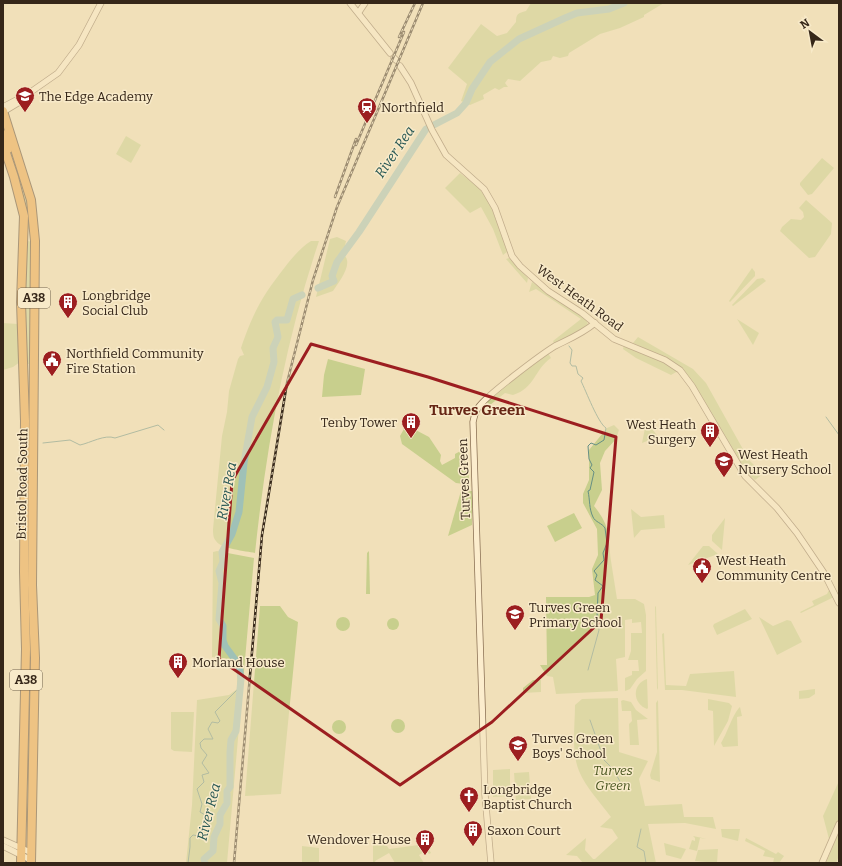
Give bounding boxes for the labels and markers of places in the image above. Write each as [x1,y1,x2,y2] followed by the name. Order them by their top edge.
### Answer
[14,85,36,113] school or university icon: The Edge Academy
[39,89,153,104] place label: The Edge Academy
[356,96,378,124] station icon: Northfield
[381,100,444,115] place label: Northfield
[82,288,151,318] place label: Longbridge Social Club
[57,291,79,319] building icon: Longbridge Social Club
[66,346,204,376] place label: Northfield Community Fire Station
[41,349,63,377] public building icon: Northfield Community Fire Station
[400,411,422,439] building icon: Tenby Tower
[321,415,397,430] place label: Tenby Tower
[626,417,696,447] place label: West Heath Surgery
[699,420,721,448] building icon: West Heath Surgery
[738,447,832,477] place label: West Heath Nursery School
[713,450,735,478] school or university icon: West Heath Nursery School
[716,553,831,583] place label: West Heath Community Centre
[691,556,713,584] public building icon: West Heath Community Centre
[529,600,622,630] place label: Turves Green Primary School
[504,603,526,631] school or university icon: Turves Green Primary School
[167,651,189,679] building icon: Morland House
[192,655,285,670] place label: Morland House
[532,731,614,761] place label: Turves Green Boys' School
[507,734,529,762] school or university icon: Turves Green Boys' School
[483,782,572,812] place label: Longbridge Baptist Church
[458,785,480,813] church icon: Longbridge Baptist Church
[462,819,484,847] building icon: Saxon Court
[487,823,561,838] place label: Saxon Court
[414,828,436,856] building icon: Wendover House
[307,832,411,847] place label: Wendover House

